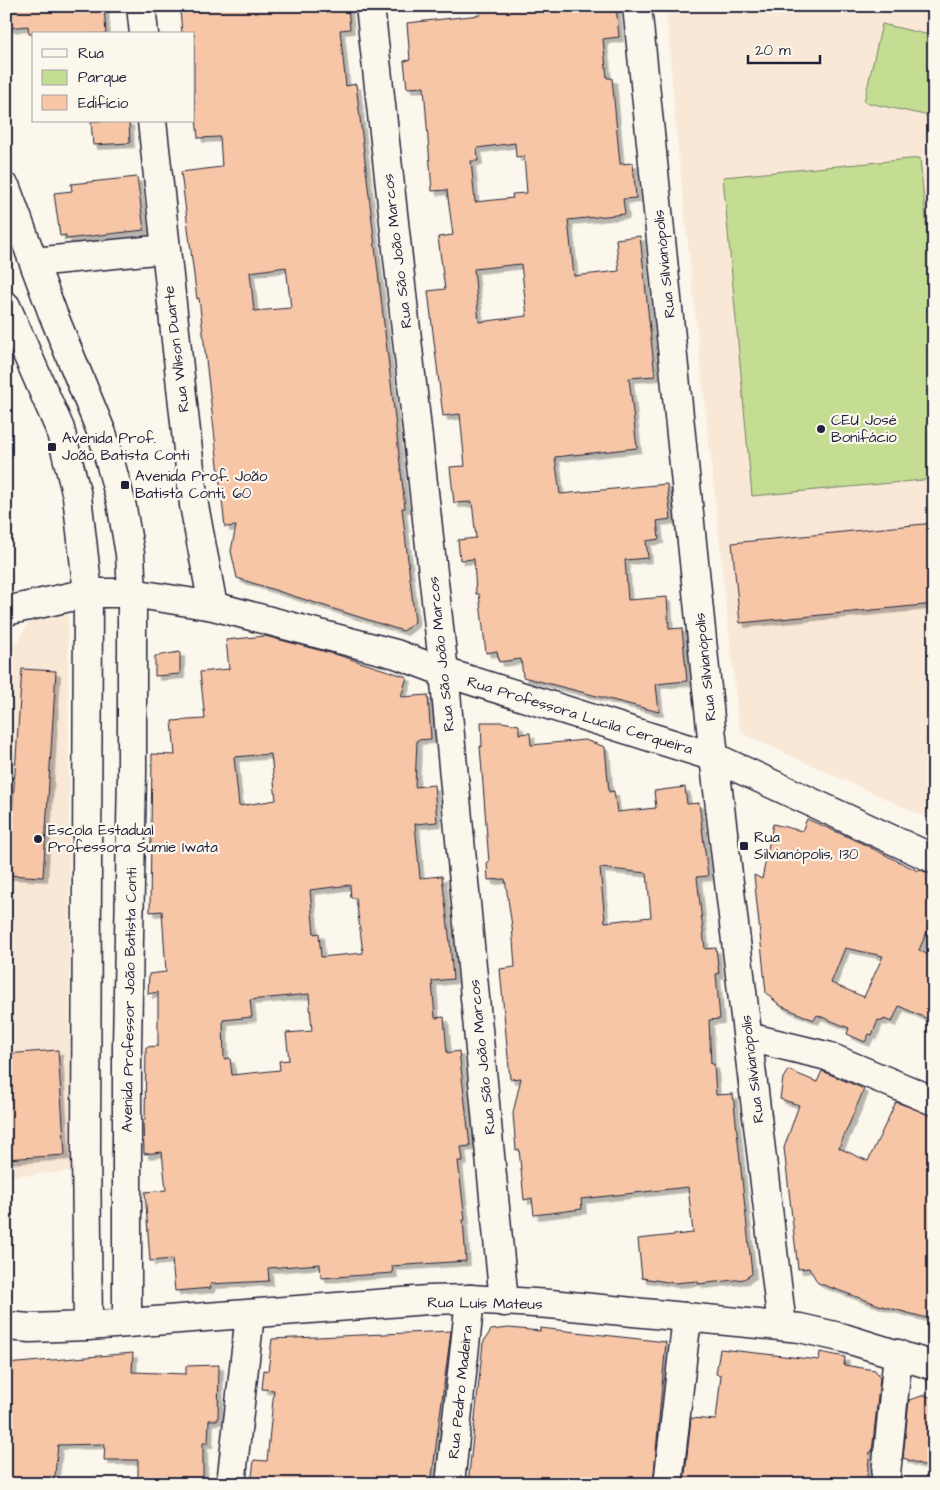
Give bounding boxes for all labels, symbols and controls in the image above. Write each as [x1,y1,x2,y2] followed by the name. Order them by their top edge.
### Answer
[32,32,195,122] legend
[748,32,820,64] scale bar
[755,40,791,61] text: 20 m
[78,43,104,64] text: Rua
[78,67,127,88] text: Parque
[78,93,129,114] text: Edifício
[378,172,417,330] street label: Rua São João Marcos
[648,208,681,319] street label: Rua Silvianópolis
[158,284,195,414] street label: Rua Wilson Duarte
[831,410,897,448] place label: CEU José Bonifácio
[815,423,827,435] marker: CEU José Bonifácio
[62,428,190,466] place label: Avenida Prof. João Batista Conti
[46,441,58,453] marker: Avenida Prof. João Batista Conti
[135,466,268,504] place label: Avenida Prof. João Batista Conti, 60
[119,479,131,491] marker: Avenida Prof. João Batista Conti, 60
[423,575,460,733] street label: Rua São João Marcos
[689,611,722,722] street label: Rua Silvianópolis
[464,671,696,760] street label: Rua Professora Lucila Cerqueira
[48,820,218,858] place label: Escola Estadual Professora Sumie Iwata
[754,827,859,865] place label: Rua Silvianópolis, 130
[32,833,44,845] marker: Escola Estadual Professora Sumie Iwata
[738,840,750,852] marker: Rua Silvianópolis, 130
[117,867,142,1133] street label: Avenida Professor João Batista Conti
[464,978,501,1136] street label: Rua São João Marcos
[735,1013,770,1124] street label: Rua Silvianópolis
[427,1292,543,1315] street label: Rua Luís Mateus
[443,1324,478,1460] street label: Rua Pedro Madeira

